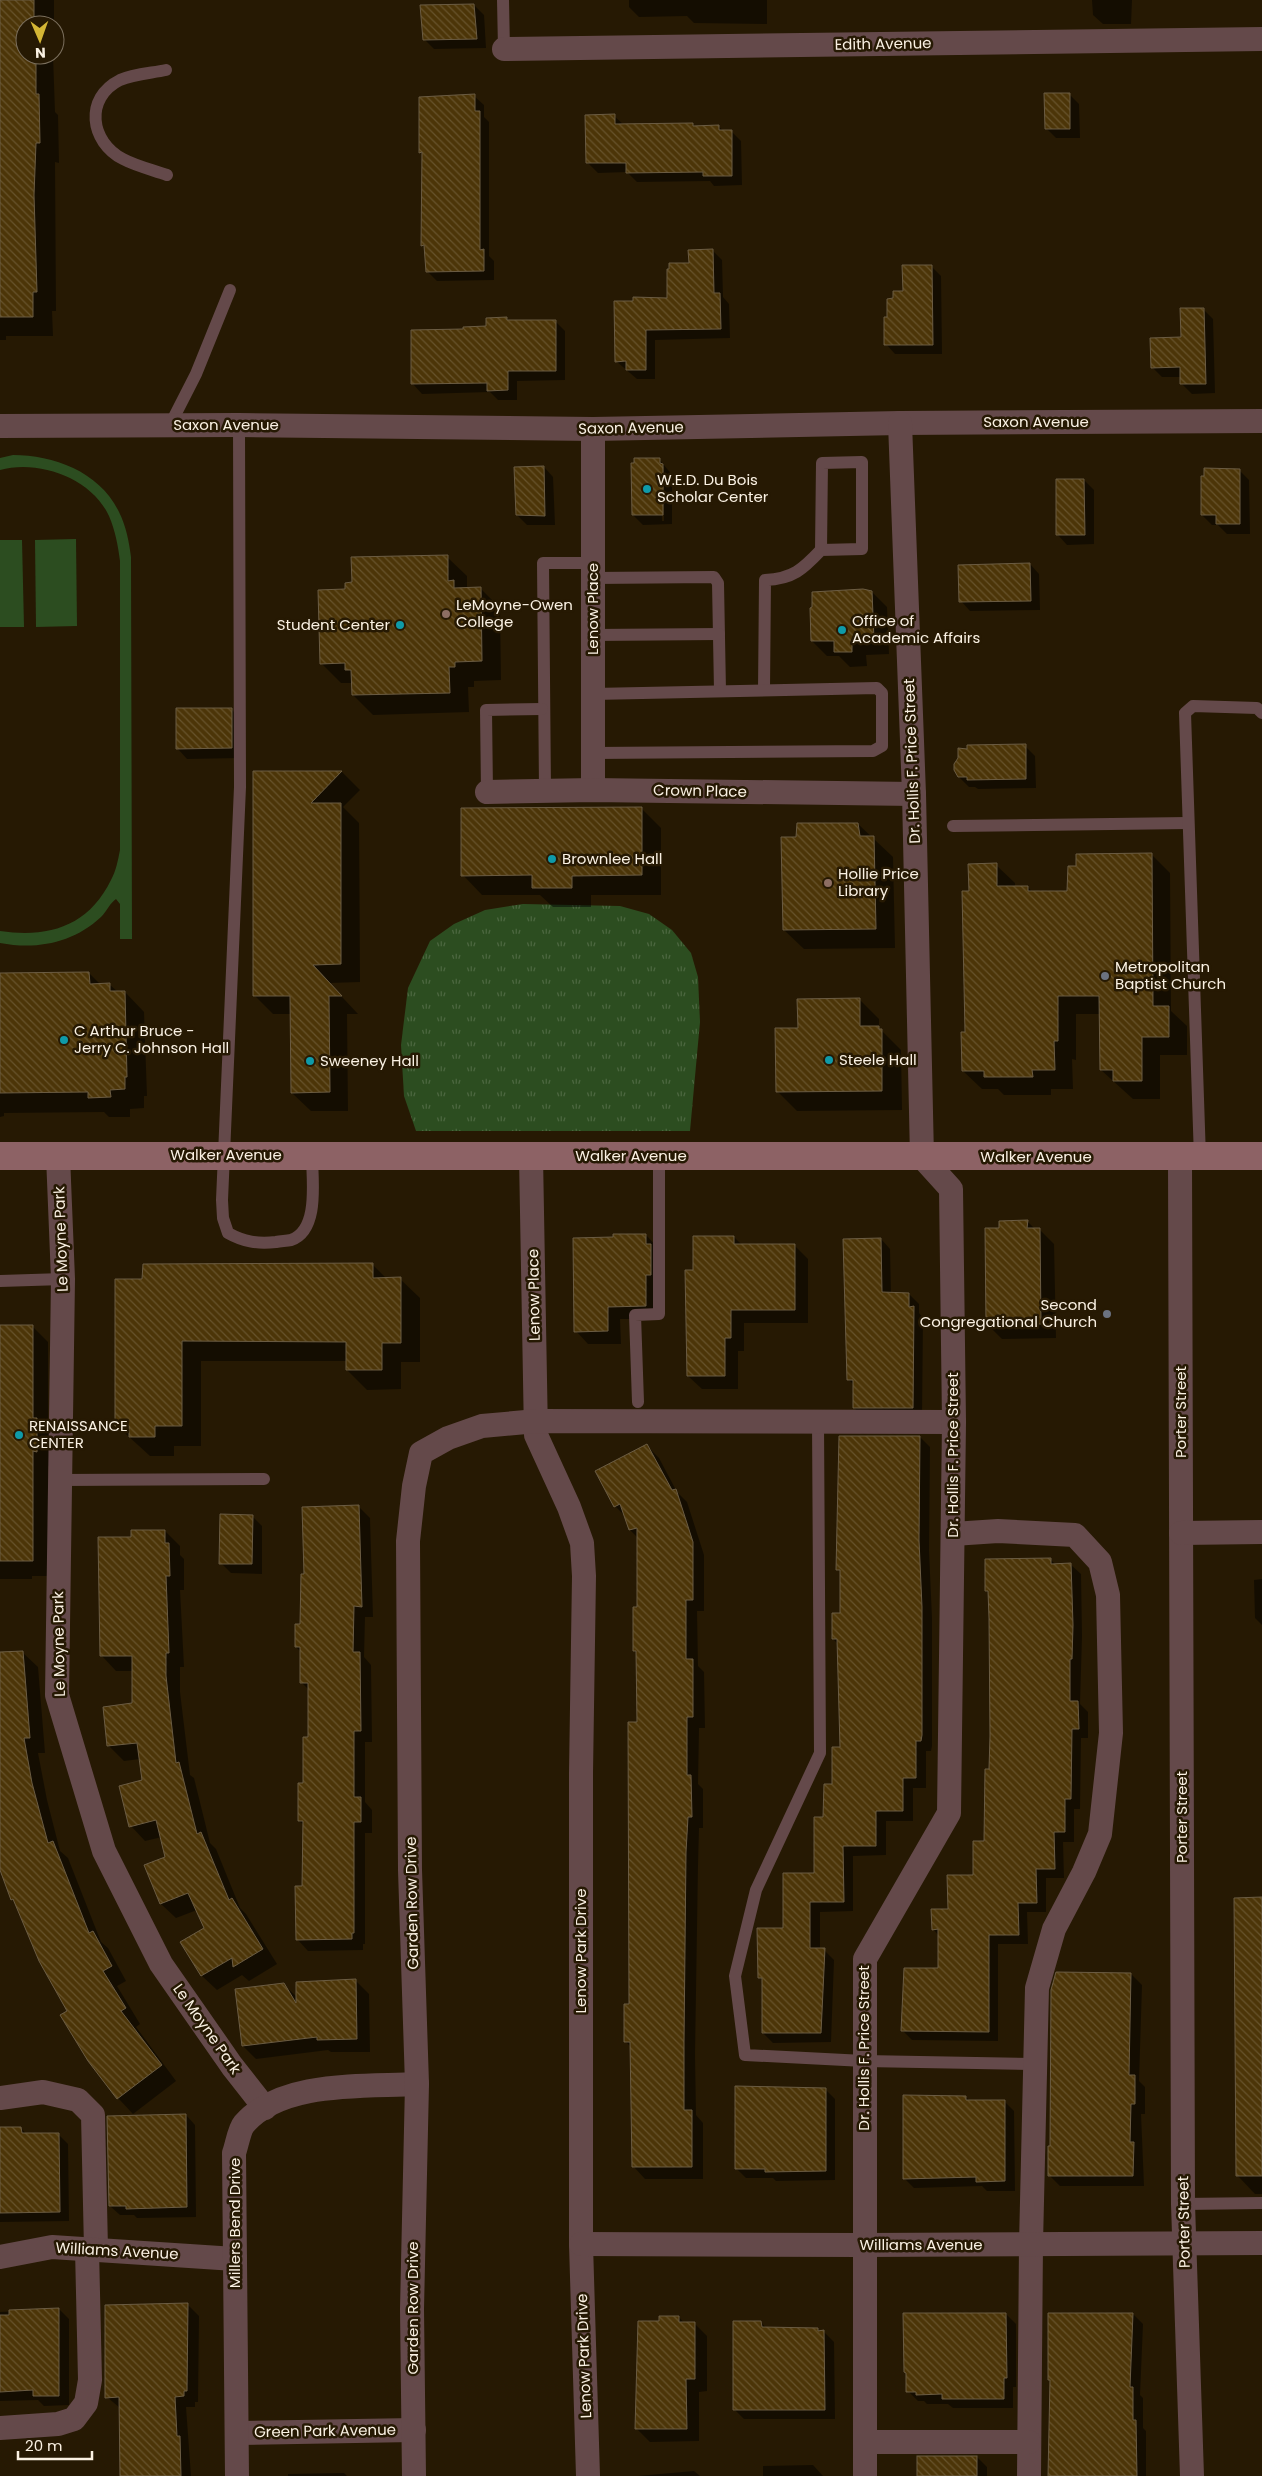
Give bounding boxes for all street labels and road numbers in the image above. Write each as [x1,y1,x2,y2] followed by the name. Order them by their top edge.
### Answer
[834,32,932,55] street label: Edith Avenue
[983,411,1089,432] street label: Saxon Avenue
[173,414,279,435] street label: Saxon Avenue
[578,416,684,439] street label: Saxon Avenue
[582,563,603,655] street label: Lenow Place
[898,678,925,844] street label: Dr. Hollis F. Price Street
[653,779,747,802] street label: Crown Place
[170,1144,282,1165] street label: Walker Avenue
[575,1145,687,1166] street label: Walker Avenue
[980,1146,1092,1167] street label: Walker Avenue
[48,1186,73,1292] street label: Le Moyne Park
[522,1249,545,1341] street label: Lenow Place
[1170,1366,1191,1458] street label: Porter Street
[942,1372,963,1538] street label: Dr. Hollis F. Price Street
[47,1591,70,1697] street label: Le Moyne Park
[1171,1771,1192,1863] street label: Porter Street
[400,1836,423,1970] street label: Garden Row Drive
[570,1888,591,2014] street label: Lenow Park Drive
[853,1965,874,2131] street label: Dr. Hollis F. Price Street
[168,1979,247,2078] street label: Le Moyne Park
[224,2158,245,2288] street label: Millers Bend Drive
[1172,2176,1195,2268] street label: Porter Street
[859,2234,983,2255] street label: Williams Avenue
[55,2237,179,2264] street label: Williams Avenue
[402,2241,423,2375] street label: Garden Row Drive
[571,2293,596,2419] street label: Lenow Park Drive
[254,2419,396,2442] street label: Green Park Avenue

